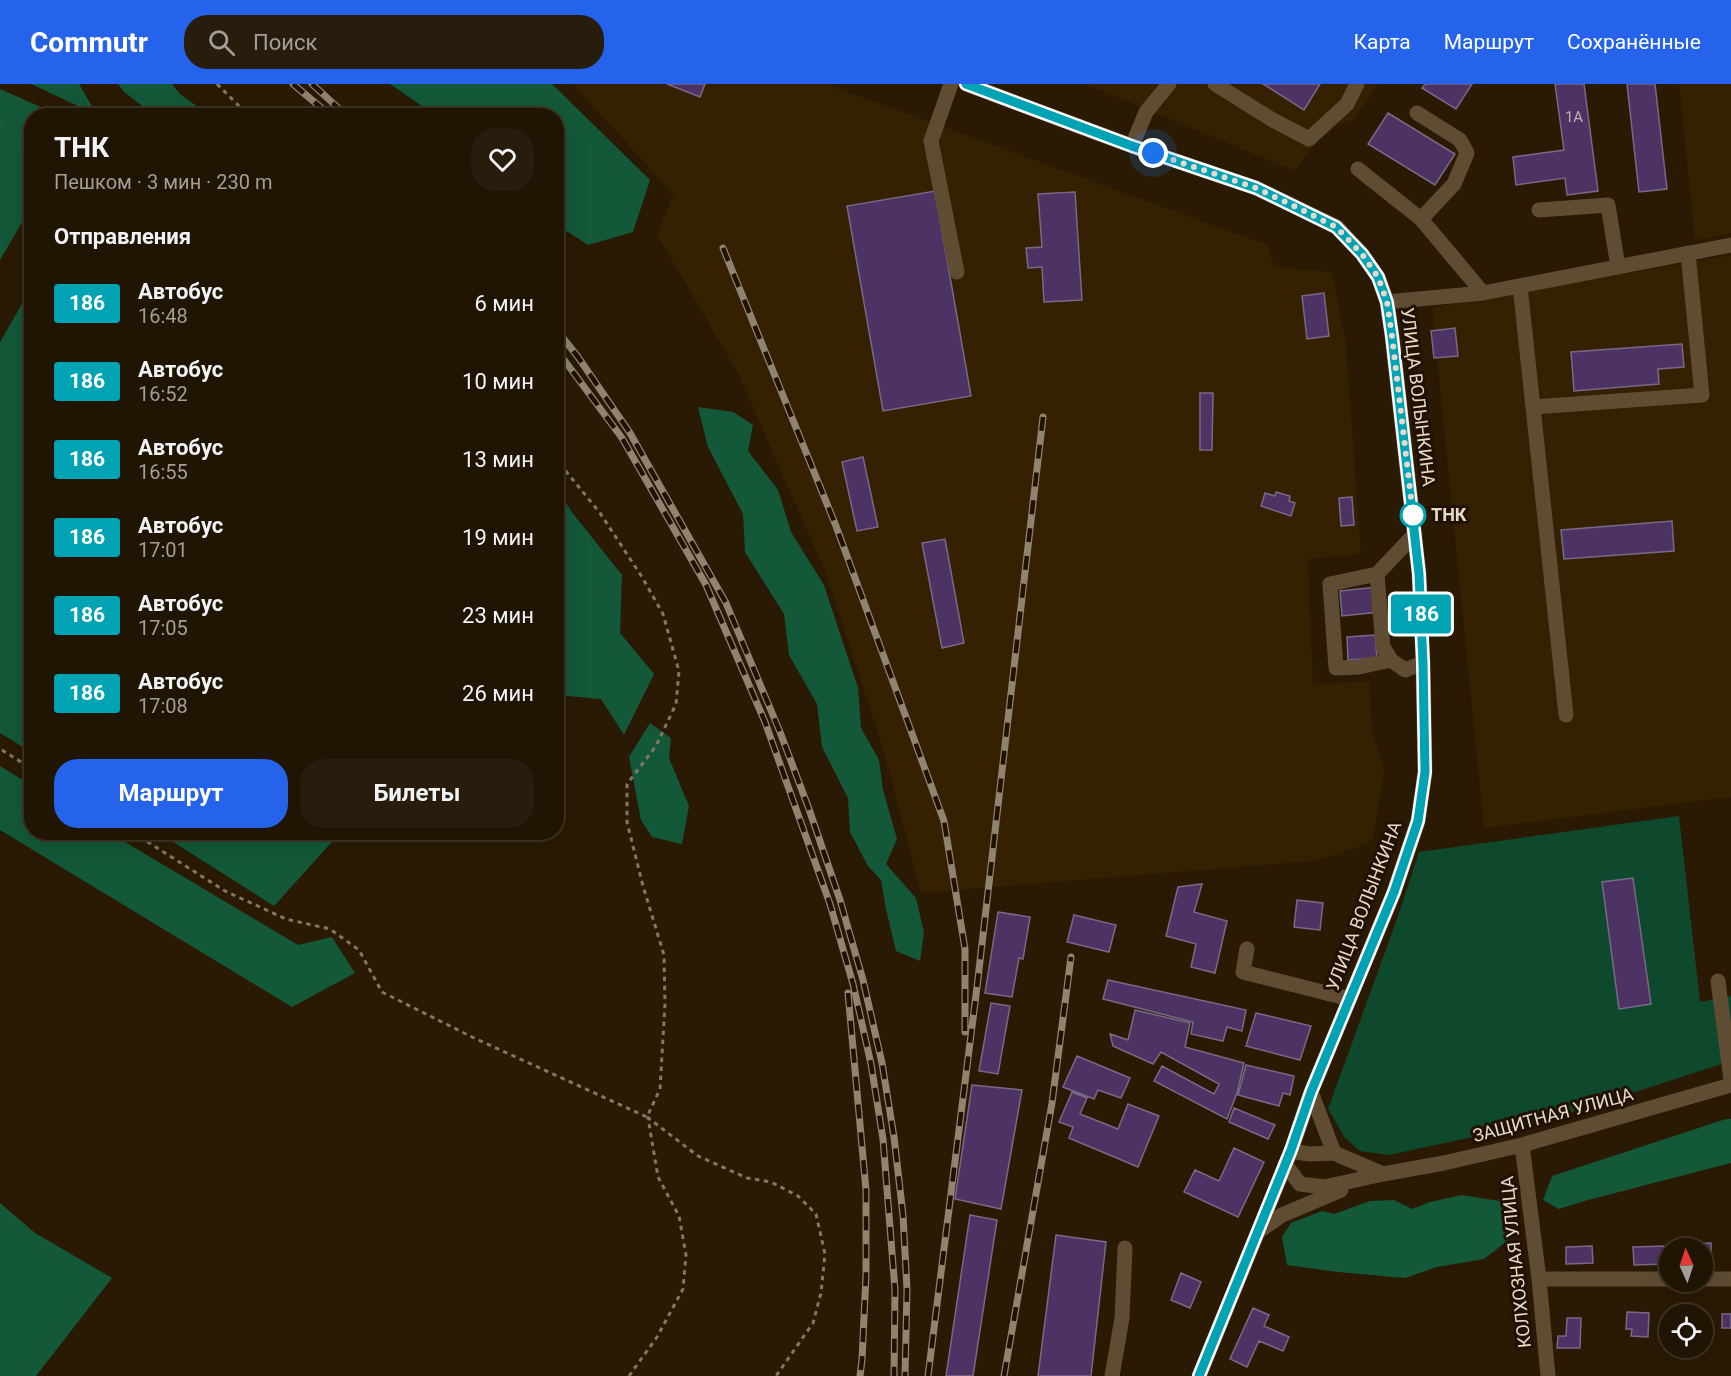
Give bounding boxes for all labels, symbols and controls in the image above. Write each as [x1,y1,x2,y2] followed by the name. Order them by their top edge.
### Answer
[184,15,604,69] search box
[30,26,148,59] text: Commutr
[205,26,238,59] icon: search
[253,30,317,55] text: Поиск
[1354,30,1411,54] text: Карта
[1444,30,1534,54] text: Маршрут
[1567,30,1701,54] text: Сохранённые
[1565,108,1583,126] house number: 1А
[471,128,534,191] button: heart
[54,131,109,164] text: ТНК
[1138,138,1168,168] your location
[54,170,273,194] text: Пешком · 3 мин · 230 m
[54,224,191,249] text: Отправления
[138,279,223,304] text: Автобус
[69,291,105,315] text: 186
[474,291,534,316] text: 6 мин
[138,304,188,328] text: 16:48
[1397,307,1440,488] street label: УЛИЦА ВОЛЫНКИНА
[138,357,223,382] text: Автобус
[69,369,105,393] text: 186
[462,369,534,394] text: 10 мин
[138,382,188,406] text: 16:52
[138,435,223,460] text: Автобус
[69,447,105,471] text: 186
[462,447,534,472] text: 13 мин
[138,460,188,484] text: 16:55
[1400,502,1426,528] marker: ТНК
[1431,504,1467,525] place label: ТНК
[138,513,223,538] text: Автобус
[69,525,105,549] text: 186
[462,525,534,550] text: 19 мин
[138,538,188,562] text: 17:01
[138,591,223,616] text: Автобус
[1386,594,1456,634] line badge: 186
[1403,602,1439,626] text: 186
[69,603,105,627] text: 186
[462,603,534,628] text: 23 мин
[138,616,188,640] text: 17:05
[138,669,223,694] text: Автобус
[69,681,105,705] text: 186
[462,681,534,706] text: 26 мин
[138,694,188,718] text: 17:08
[54,759,288,828] button: Маршрут
[300,759,534,828] button: Билеты
[1322,818,1406,993] street label: УЛИЦА ВОЛЫНКИНА
[1470,1083,1636,1146] street label: ЗАЩИТНАЯ УЛИЦА
[1496,1175,1535,1349] street label: КОЛХОЗНАЯ УЛИЦА
[1659,1238,1713,1292] north arrow
[1659,1238,1713,1358] map controls
[1659,1304,1713,1358] button: locate

